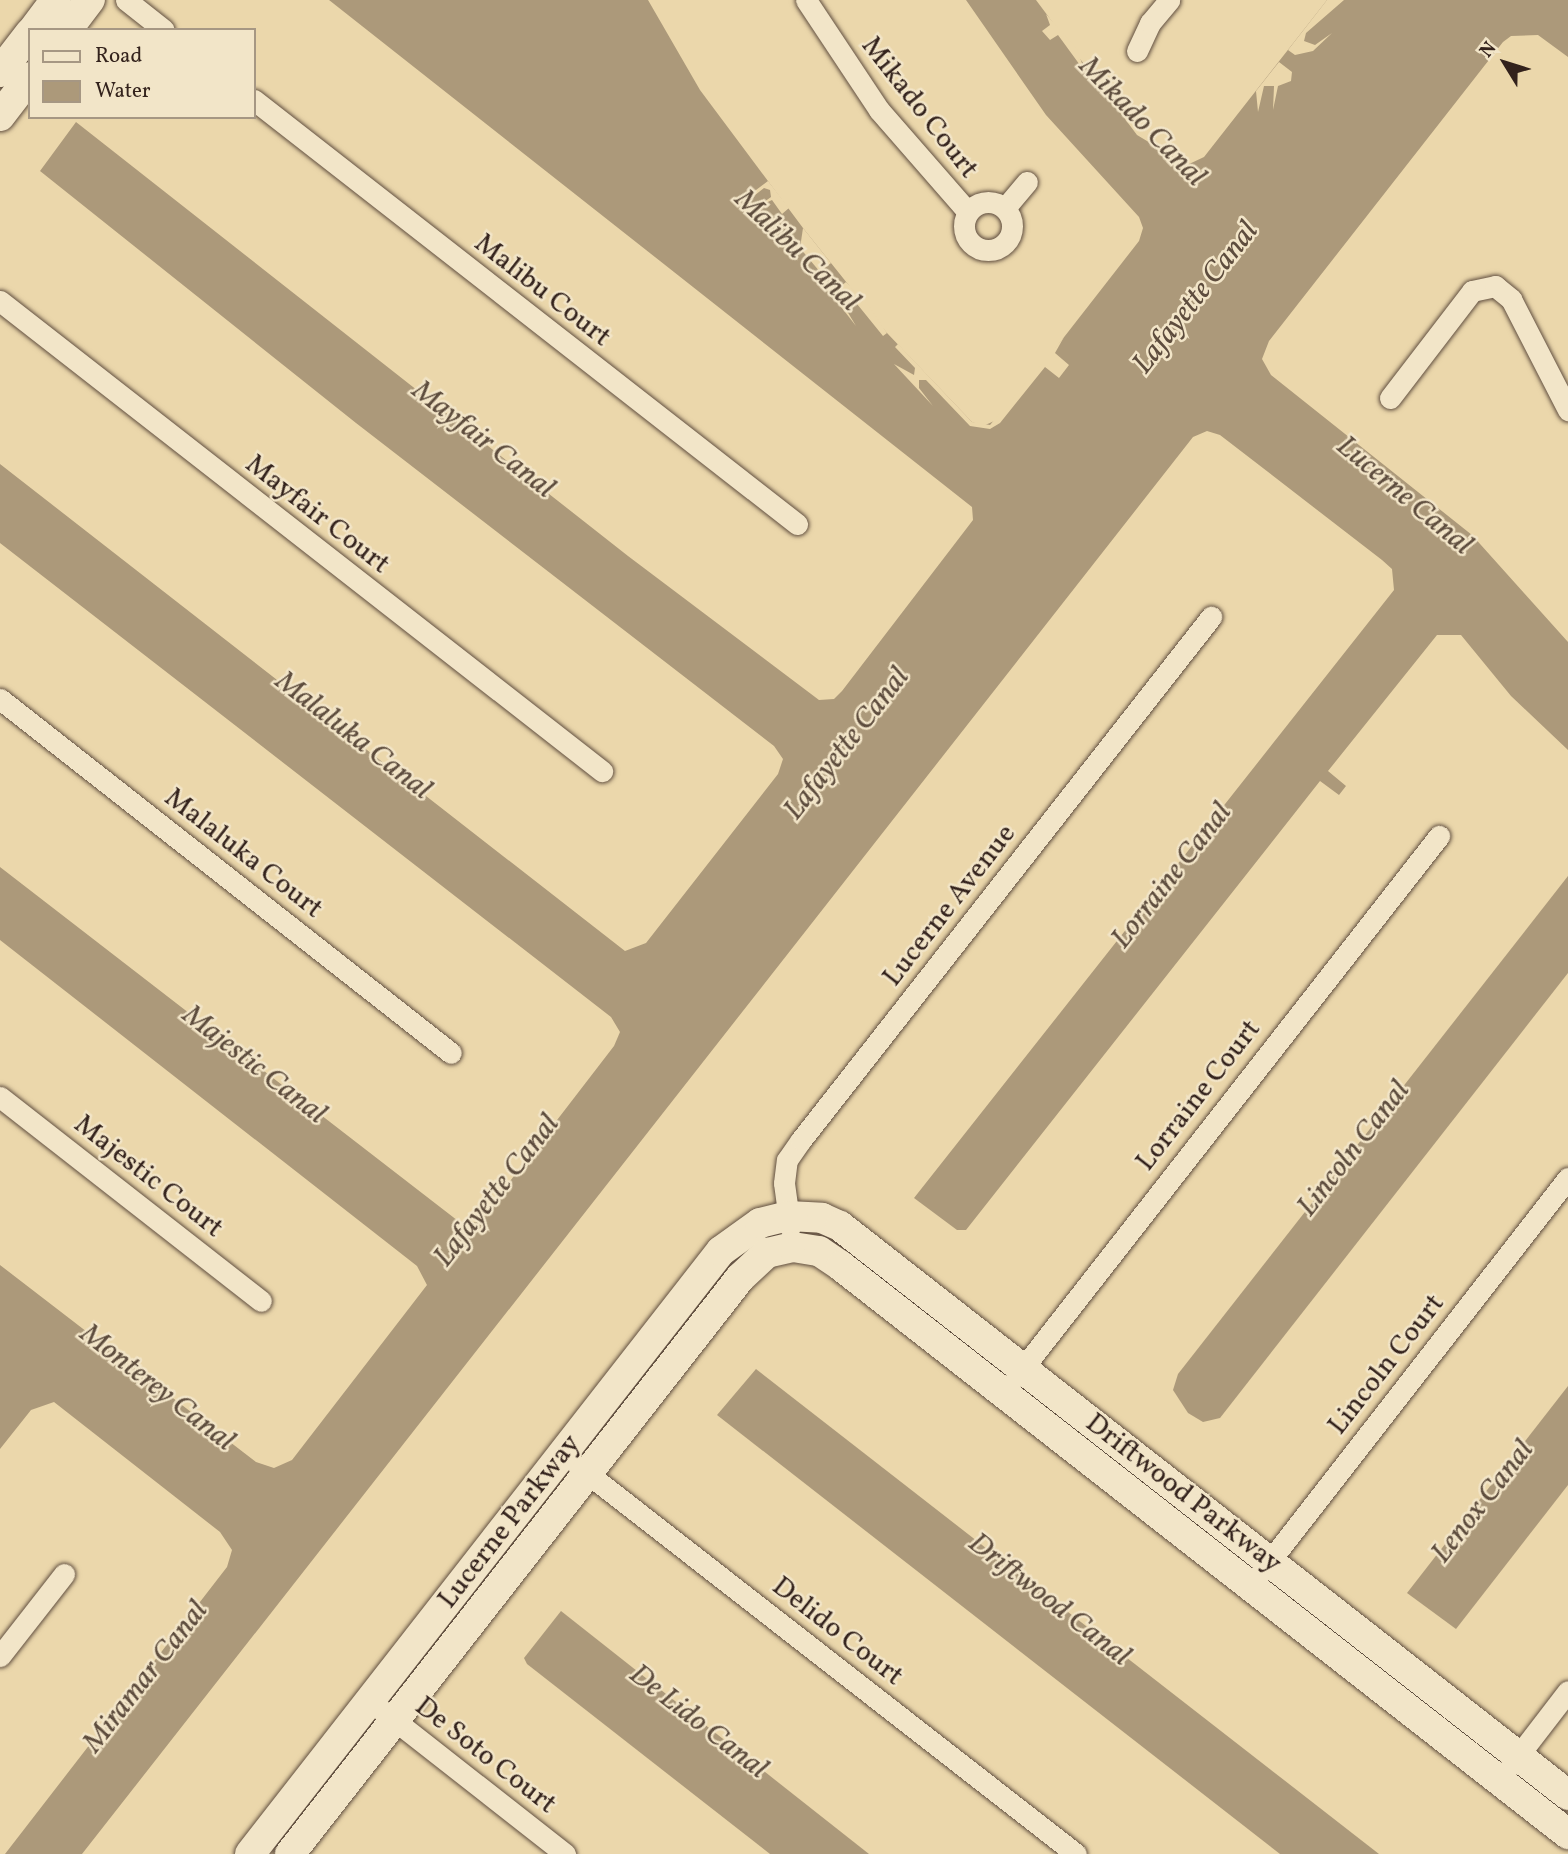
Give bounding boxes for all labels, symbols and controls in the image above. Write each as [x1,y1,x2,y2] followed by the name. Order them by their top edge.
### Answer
[28,28,256,119] legend
[1470,28,1540,98] north arrow
[853,30,985,186] street label: Mikado Court
[1474,37,1503,64] text: N
[95,42,142,71] text: Road
[1071,49,1213,195] water label: Mikado Canal
[95,77,151,106] text: Water
[727,182,867,320] water label: Malibu Canal
[1125,214,1267,382] water label: Lafayette Canal
[467,227,617,355] street label: Malibu Court
[404,373,562,507] water label: Mayfair Canal
[1328,429,1480,563] water label: Lucerne Canal
[238,448,396,582] street label: Mayfair Court
[776,660,918,828] water label: Lafayette Canal
[268,664,438,808] water label: Malaluka Canal
[157,782,329,926] street label: Malaluka Court
[1104,796,1240,956] water label: Lorraine Canal
[876,818,1024,994] street label: Lucerne Avenue
[175,998,333,1132] water label: Majestic Canal
[1130,1014,1268,1178] street label: Lorraine Court
[1290,1074,1418,1224] water label: Lincoln Canal
[426,1107,568,1275] water label: Lafayette Canal
[67,1108,229,1246] street label: Majestic Court
[1322,1288,1452,1442] street label: Lincoln Court
[72,1316,242,1460] water label: Monterey Canal
[1078,1407,1288,1581] street label: Driftwood Parkway
[432,1428,588,1616] street label: Lucerne Parkway
[1424,1433,1542,1571] water label: Lenox Canal
[961,1525,1137,1675] water label: Driftwood Canal
[765,1570,909,1694] street label: Delido Court
[76,1594,216,1760] water label: Miramar Canal
[621,1657,775,1787] water label: De Lido Canal
[408,1690,562,1822] street label: De Soto Court

